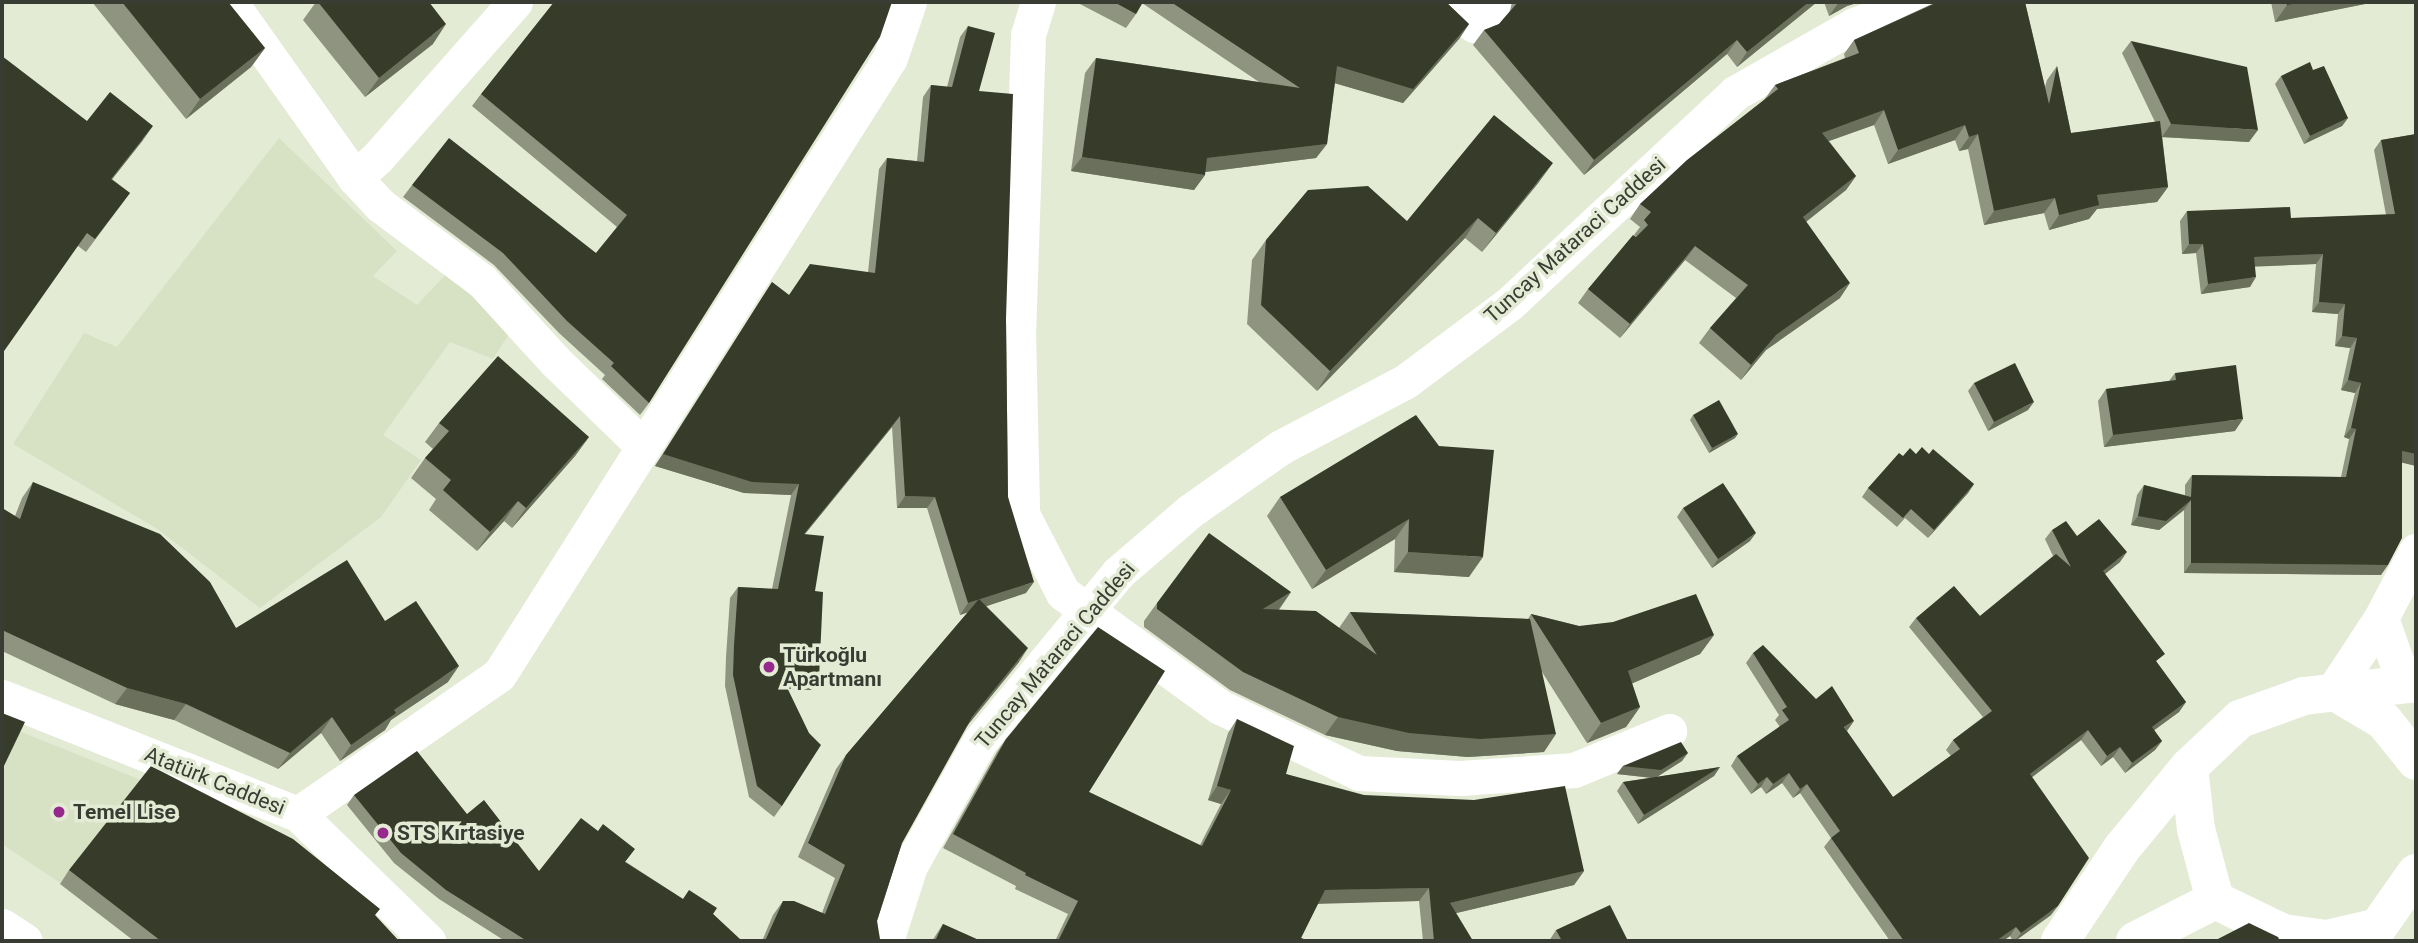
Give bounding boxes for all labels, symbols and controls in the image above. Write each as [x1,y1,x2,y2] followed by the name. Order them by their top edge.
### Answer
[1479,152,1671,328] street label: Tuncay Mataraci Caddesi
[970,557,1140,753] street label: Tuncay Mataraci Caddesi
[783,642,882,692] place label: Türkoğlu Apartmanı
[761,659,777,675] marker: Türkoğlu Apartmanı
[141,741,289,821] street label: Atatürk Caddesi
[73,799,176,825] place label: Temel Lise
[51,804,67,820] marker: Temel Lise
[397,820,525,846] place label: STS Kırtasiye
[375,825,391,841] marker: STS Kırtasiye

